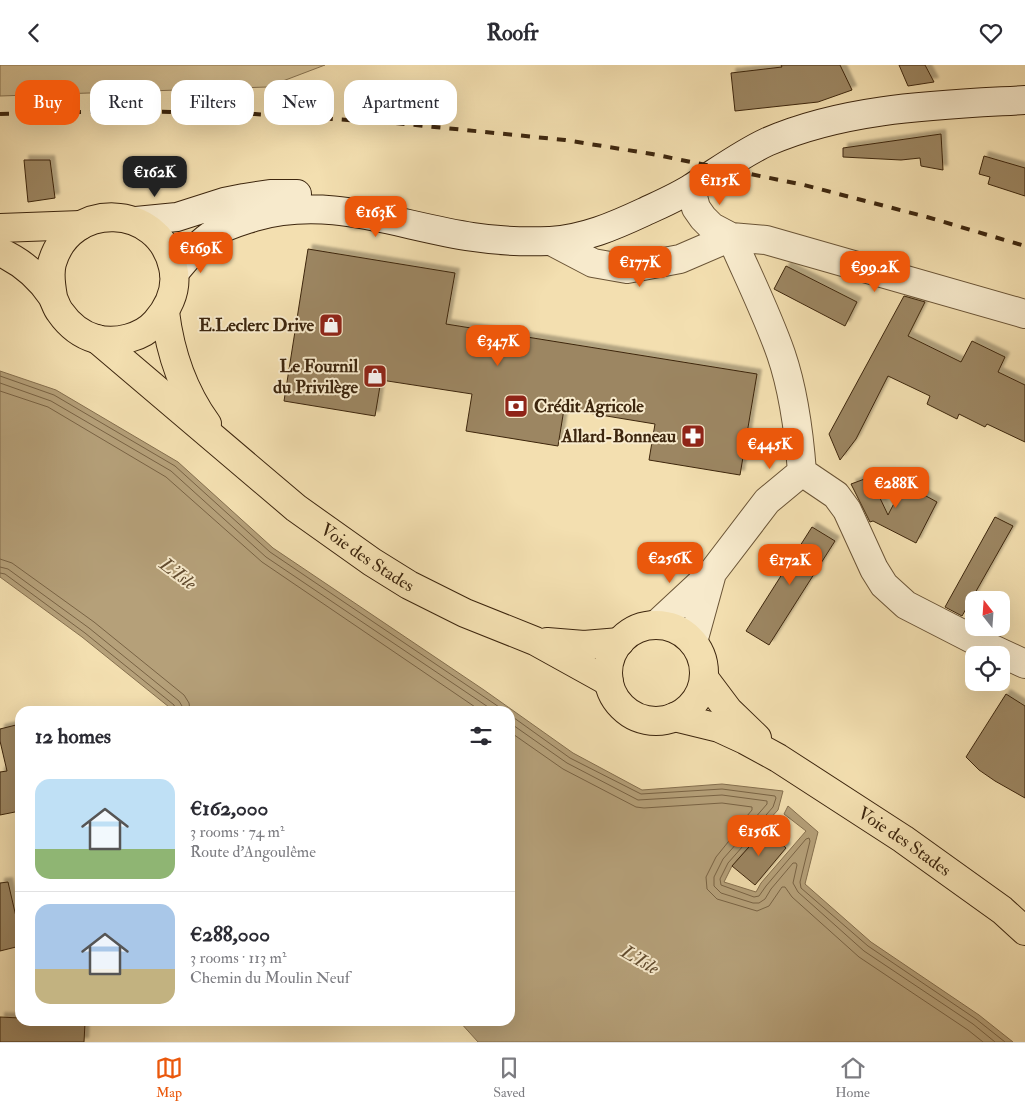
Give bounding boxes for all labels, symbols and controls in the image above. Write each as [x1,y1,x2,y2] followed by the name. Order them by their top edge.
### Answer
[20,19,48,47] icon: back
[486,19,539,47] text: Roofr
[977,19,1005,47] icon: heart
[15,80,80,125] chip: Buy
[90,80,161,125] chip: Rent
[171,80,254,125] chip: Filters
[264,80,334,125] chip: New
[344,80,457,125] chip: Apartment
[120,155,190,198] pin: €162K
[134,162,176,182] text: €162K
[685,163,755,206] pin: €115K
[701,170,739,190] text: €115K
[341,195,411,238] pin: €163K
[356,202,396,222] text: €163K
[166,231,236,274] pin: €169K
[180,238,222,258] text: €169K
[605,245,675,288] pin: €177K
[834,251,916,293] pin: €99.2K
[620,252,660,272] text: €177K
[851,257,899,277] text: €99.2K
[318,312,344,338] shop icon: E.Leclerc Drive
[199,314,314,337] place label: E.Leclerc Drive
[463,325,533,367] pin: €347K
[477,331,519,351] text: €347K
[273,355,358,399] place label: Le Fournil du Privilège
[362,363,388,389] shop icon: Le Fournil du Privilège
[503,393,529,419] bank icon: Crédit Agricole
[534,395,644,418] place label: Crédit Agricole
[680,423,706,449] pharmacy icon: Allard-Bonneau
[561,425,677,448] place label: Allard-Bonneau
[735,427,805,470] pin: €445K
[748,434,792,454] text: €445K
[861,467,931,509] pin: €288K
[874,473,918,493] text: €288K
[316,518,418,597] street label: Voie des Stades
[635,541,705,584] pin: €256K
[755,543,825,586] pin: €172K
[648,548,692,568] text: €256K
[769,550,811,570] text: €172K
[154,552,202,596] water label: L'Isle
[965,591,1010,636] north arrow
[965,591,1010,691] map controls
[965,646,1010,691] button: locate
[467,722,495,750] icon: filters
[35,723,111,750] text: 12 homes
[190,795,268,822] text: €162,000
[75,799,135,859] icon: home
[853,801,956,881] street label: Voie des Stades
[724,815,794,857] pin: €156K
[738,821,780,841] text: €156K
[190,822,284,842] text: 3 rooms · 74 m²
[190,842,316,862] text: Route d'Angoulême
[190,921,270,948] text: €288,000
[75,924,135,984] icon: home
[616,939,664,981] water label: L'Isle
[190,948,286,968] text: 3 rooms · 113 m²
[190,968,350,988] text: Chemin du Moulin Neuf
[155,1054,183,1101] tab: Map
[493,1054,525,1101] tab: Saved
[835,1054,870,1101] tab: Home

